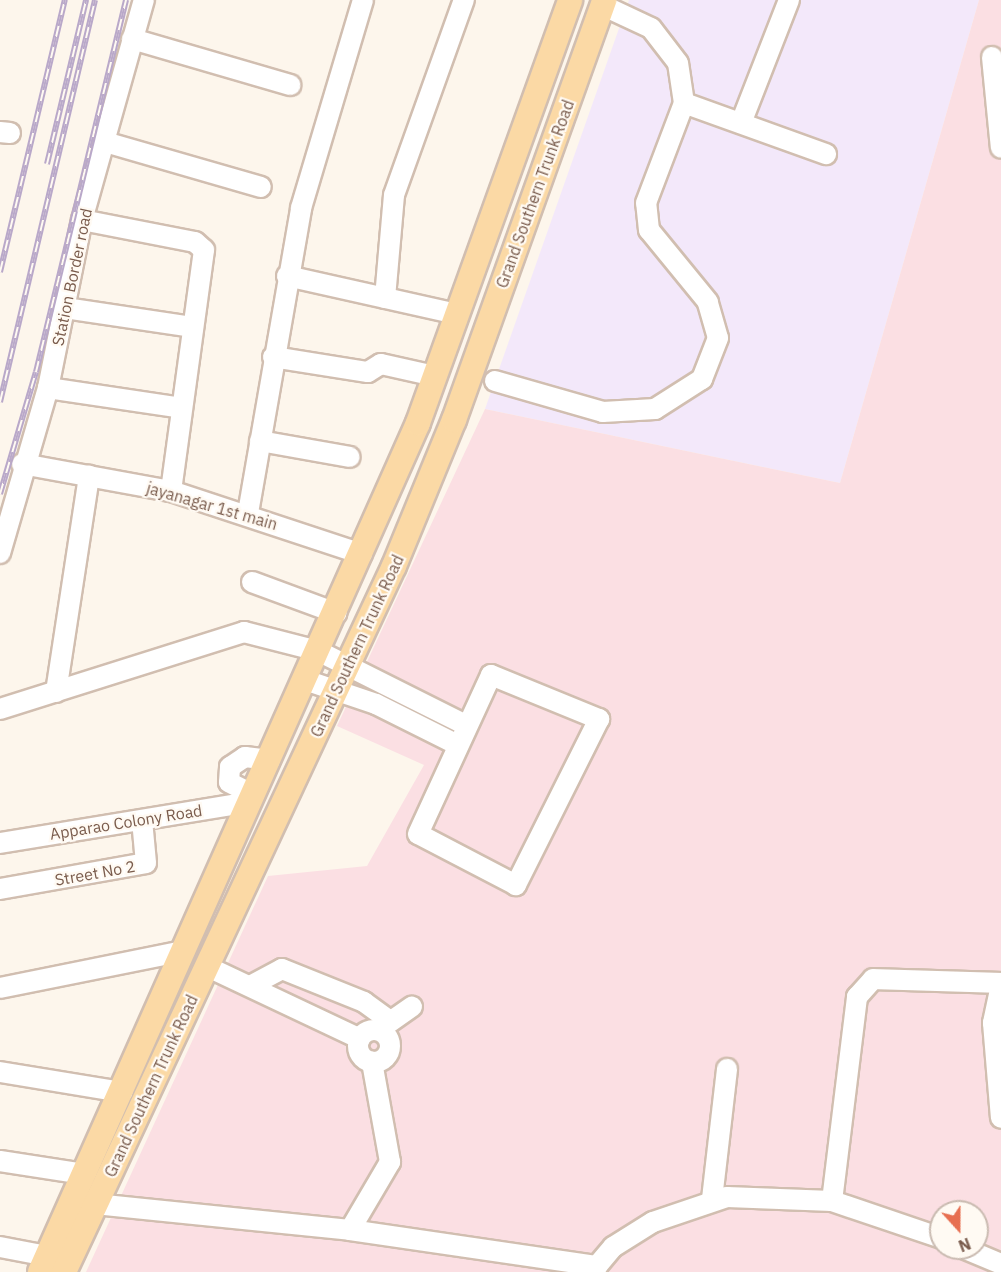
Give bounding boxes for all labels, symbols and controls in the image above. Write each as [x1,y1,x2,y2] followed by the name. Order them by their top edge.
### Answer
[492,97,578,291] street label: Grand Southern Trunk Road
[48,206,96,348] street label: Station Border road
[144,478,280,534] street label: jayanagar 1st main
[306,552,408,740] street label: Grand Southern Trunk Road
[48,800,204,844] street label: Apparao Colony Road
[53,856,137,890] street label: Street No 2
[100,992,202,1180] street label: Grand Southern Trunk Road
[929,1200,989,1260] north arrow
[956,1234,974,1256] text: N

